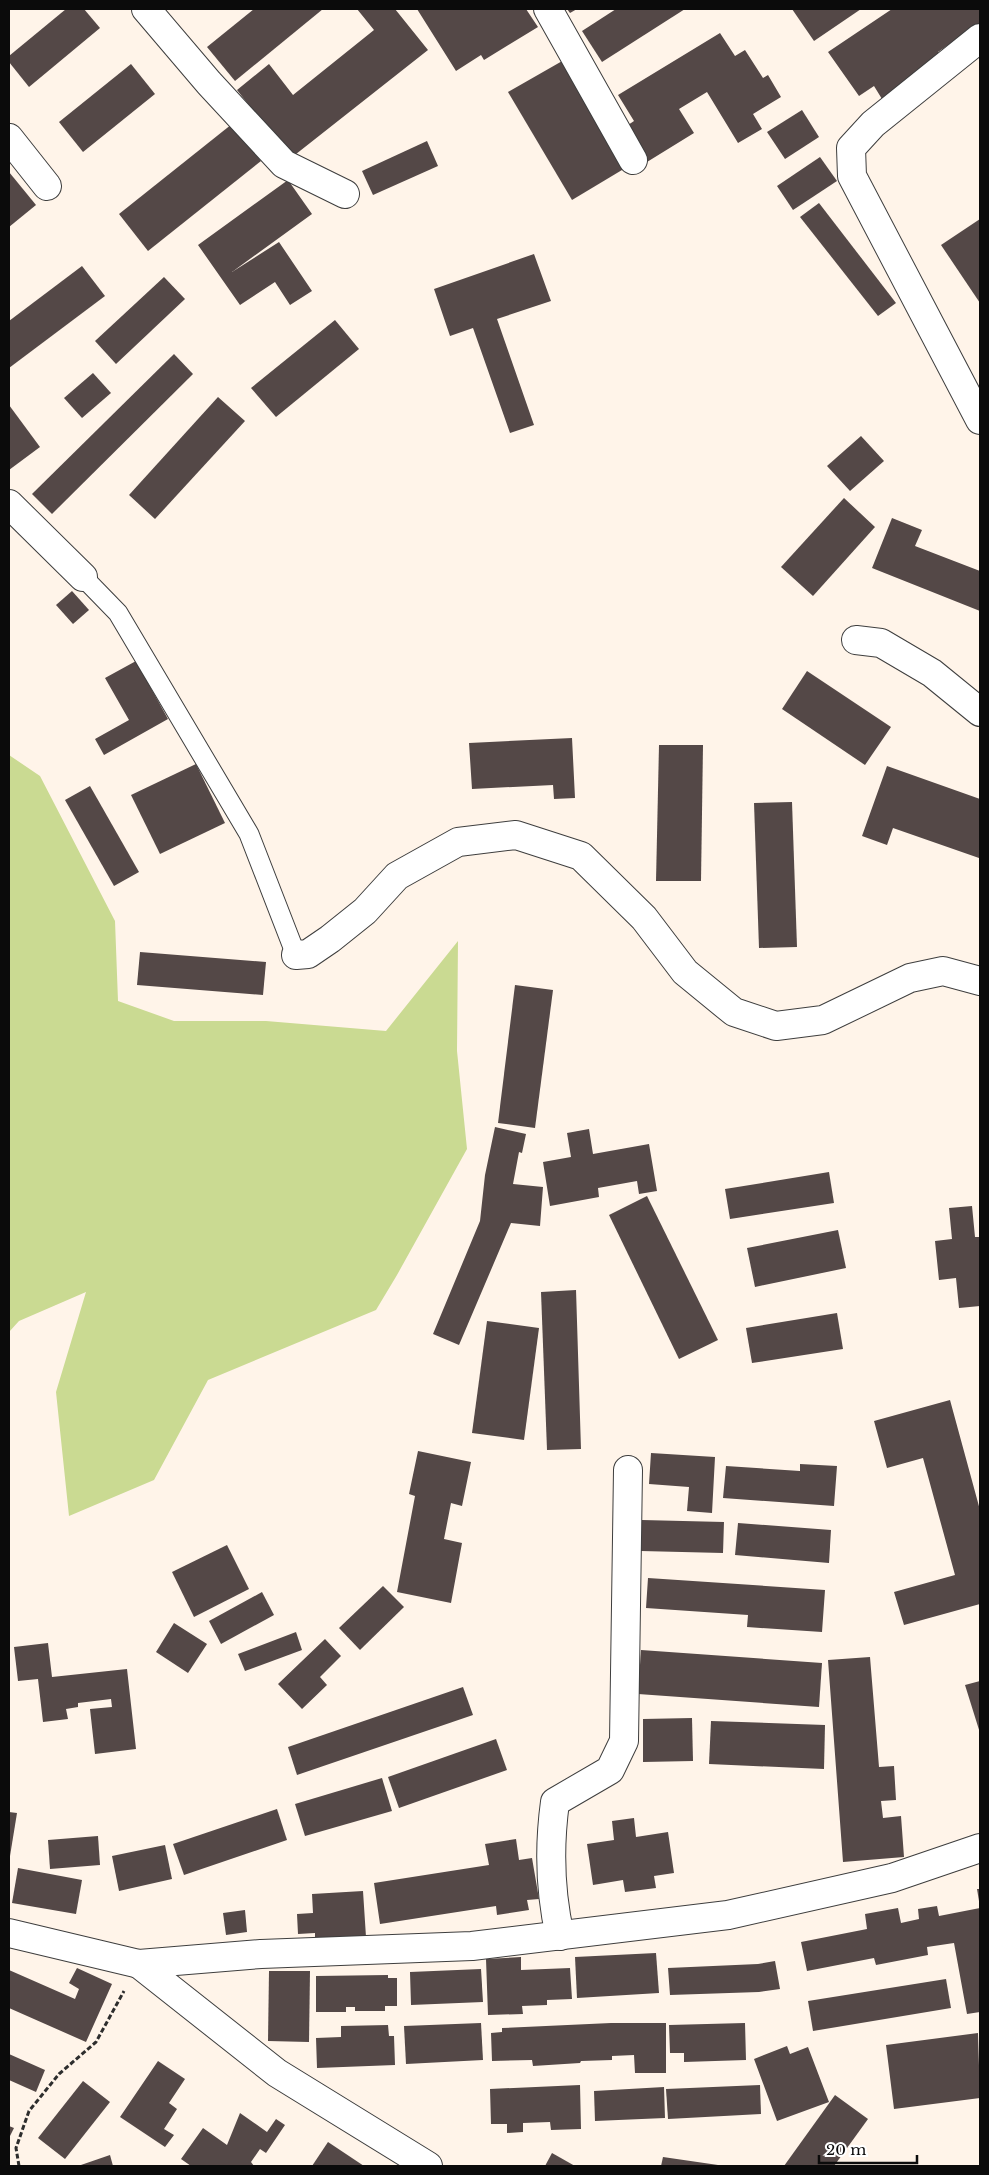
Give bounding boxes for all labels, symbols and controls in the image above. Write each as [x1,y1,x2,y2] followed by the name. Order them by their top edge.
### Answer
[819,2132,916,2164] scale bar
[826,2140,866,2159] text: 20 m

